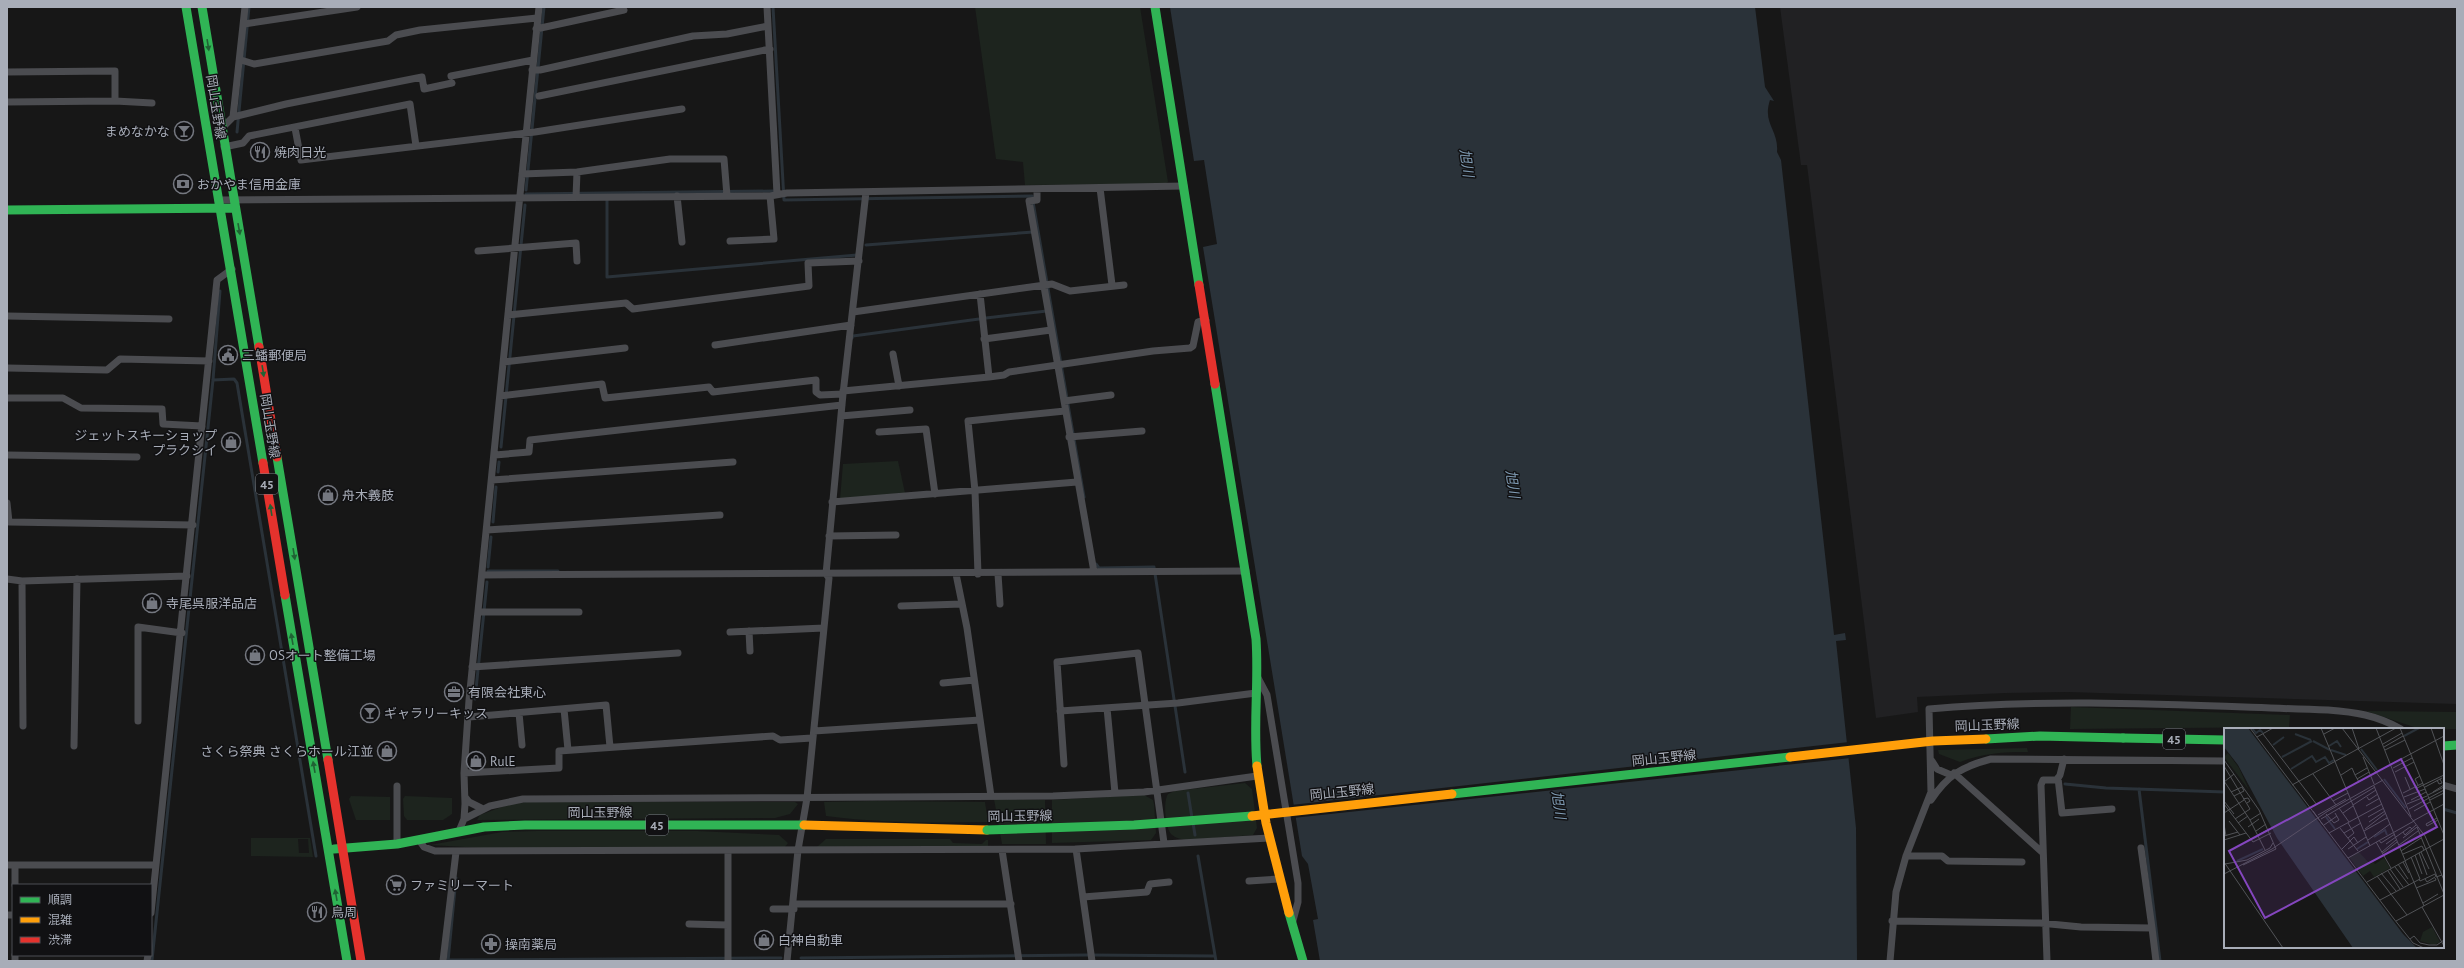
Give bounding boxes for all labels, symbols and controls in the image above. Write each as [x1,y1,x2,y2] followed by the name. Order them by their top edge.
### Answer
[205,39,211,52] one-way arrow
[203,74,229,140] street label: 岡山玉野線
[173,120,195,142] bar icon: まめなかな
[105,123,170,140] place label: まめなかな
[249,141,271,163] restaurant icon: 焼肉日光
[274,144,326,161] place label: 焼肉日光
[1456,148,1478,180] water label: 旭川
[172,173,194,195] bank icon: おかやま信用金庫
[197,176,301,193] place label: おかやま信用金庫
[236,223,242,235] one-way arrow
[217,344,239,366] public building icon: 三蟠郵便局
[242,347,307,364] place label: 三蟠郵便局
[260,365,266,377] one-way arrow
[257,393,283,459] street label: 岡山玉野線
[74,427,217,459] place label: ジェットスキーショップ プラクシイ
[220,431,242,453] shop icon: ジェットスキーショップ プラクシイ
[1502,469,1524,501] water label: 旭川
[256,474,278,494] road number: 45
[317,484,339,506] shop icon: 舟木義肢
[342,487,394,504] place label: 舟木義肢
[268,504,274,516] one-way arrow
[291,548,297,560] one-way arrow
[141,592,163,614] shop icon: 寺尾呉服洋品店
[166,595,257,612] place label: 寺尾呉服洋品店
[289,633,295,645] one-way arrow
[244,644,266,666] shop icon: OSオート整備工場
[269,647,376,664] place label: OSオート整備工場
[443,681,465,703] office icon: 有限会社東心
[468,684,546,701] place label: 有限会社東心
[359,702,381,724] bar icon: ギャラリーキッス
[384,705,488,722] place label: ギャラリーキッス
[1954,715,2020,735] street label: 岡山玉野線
[2224,728,2444,948] inset map
[2163,729,2185,749] road number: 45
[376,740,398,762] shop icon: さくら祭典 さくらホール江並
[201,743,373,760] place label: さくら祭典 さくらホール江並
[1631,746,1697,770] street label: 岡山玉野線
[465,750,487,772] shop icon: RulE
[490,753,515,770] place label: RulE
[310,761,316,773] one-way arrow
[1309,780,1375,804] street label: 岡山玉野線
[1548,790,1570,822] water label: 旭川
[567,804,633,821] street label: 岡山玉野線
[987,807,1053,825] street label: 岡山玉野線
[646,815,668,835] road number: 45
[385,874,407,896] supermarket icon: ファミリーマート
[410,877,514,894] place label: ファミリーマート
[12,884,152,956] legend
[333,889,339,901] one-way arrow
[48,892,72,907] text: 順調
[306,901,328,923] restaurant icon: 鳥周
[331,904,357,921] place label: 鳥周
[48,912,72,927] text: 混雑
[753,929,775,951] shop icon: 白神自動車
[48,932,72,947] text: 渋滞
[778,932,843,949] place label: 白神自動車
[480,933,502,955] pharmacy icon: 操南薬局
[505,936,557,953] place label: 操南薬局

